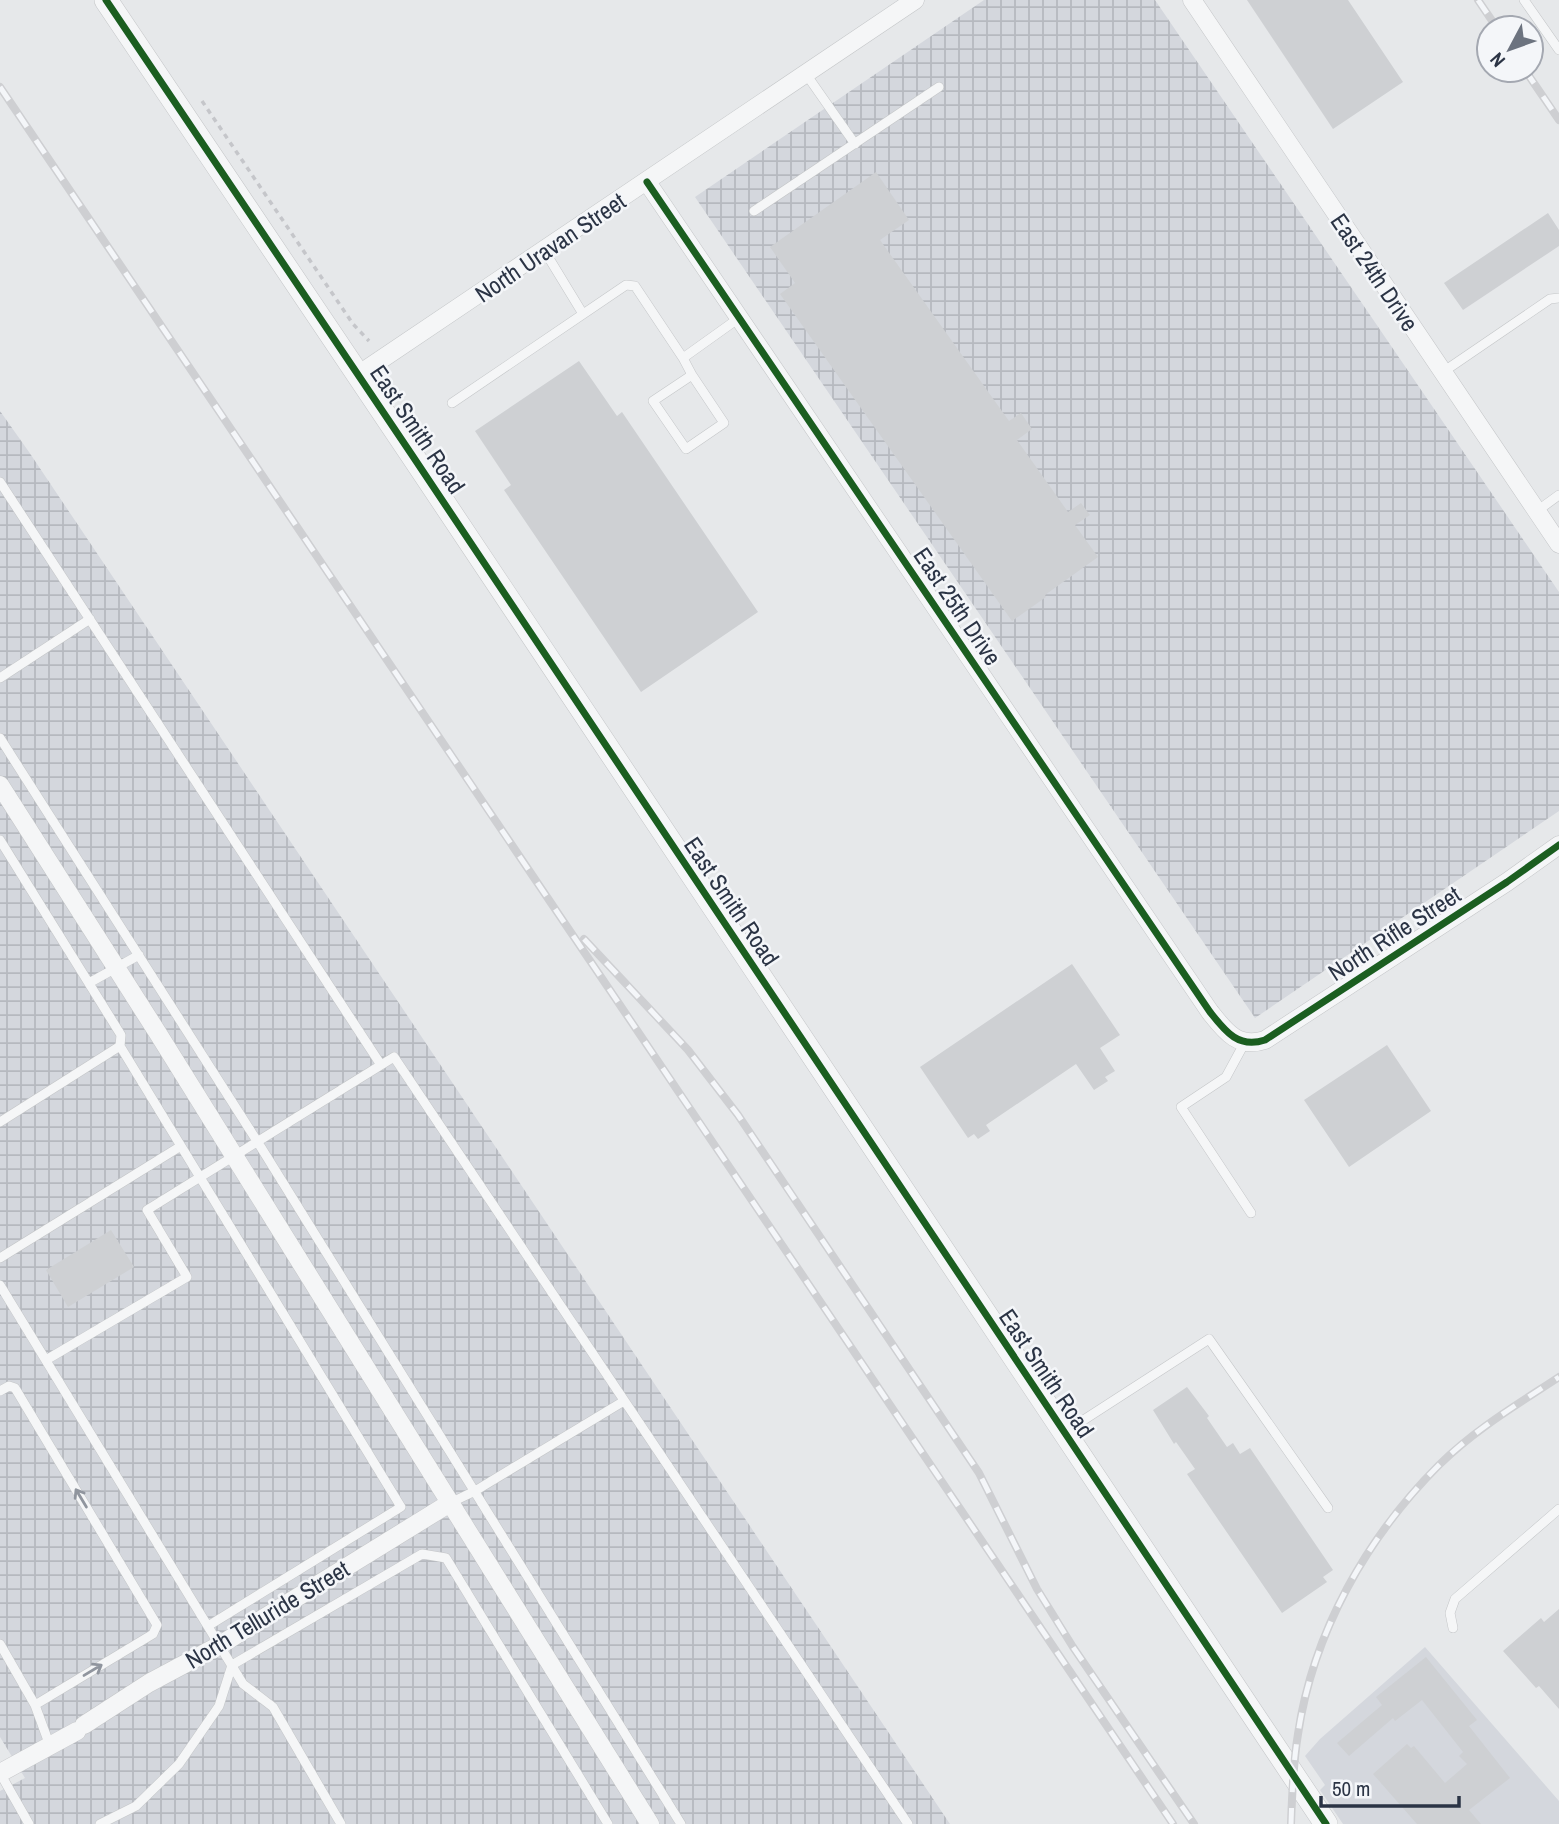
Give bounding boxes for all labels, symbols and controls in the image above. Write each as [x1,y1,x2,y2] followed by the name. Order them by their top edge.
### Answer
[1475,14,1545,84] north arrow
[1484,47,1511,73] text: N
[469,185,632,309] street label: North Uravan Street
[1324,207,1426,337] street label: East 24th Drive
[363,358,473,500] street label: East Smith Road
[907,541,1009,671] street label: East 25th Drive
[677,830,787,972] street label: East Smith Road
[1322,878,1467,988] street label: North Rifle Street
[992,1302,1102,1444] street label: East Smith Road
[73,1488,87,1508] one-way arrow
[179,1552,355,1676] street label: North Telluride Street
[83,1663,103,1677] one-way arrow
[1321,1764,1459,1808] scale bar
[1332,1774,1370,1803] text: 50 m

